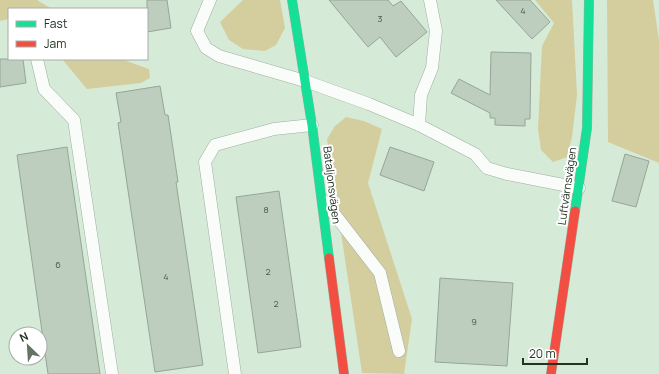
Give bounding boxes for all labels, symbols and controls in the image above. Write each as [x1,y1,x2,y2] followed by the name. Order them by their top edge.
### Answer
[520,4,526,17] house number: 4
[8,8,148,60] legend
[378,12,383,25] house number: 3
[44,15,68,32] text: Fast
[44,35,66,52] text: Jam
[320,145,345,225] street label: Bataljonsvägen
[554,146,579,226] street label: Luftvärnsvägen
[263,203,269,216] house number: 8
[55,258,61,271] house number: 6
[265,265,271,278] house number: 2
[163,270,169,283] house number: 4
[273,297,279,310] house number: 2
[471,315,477,328] house number: 9
[8,326,48,366] north arrow
[17,328,30,345] text: N
[523,340,587,366] scale bar
[529,345,556,362] text: 20 m

